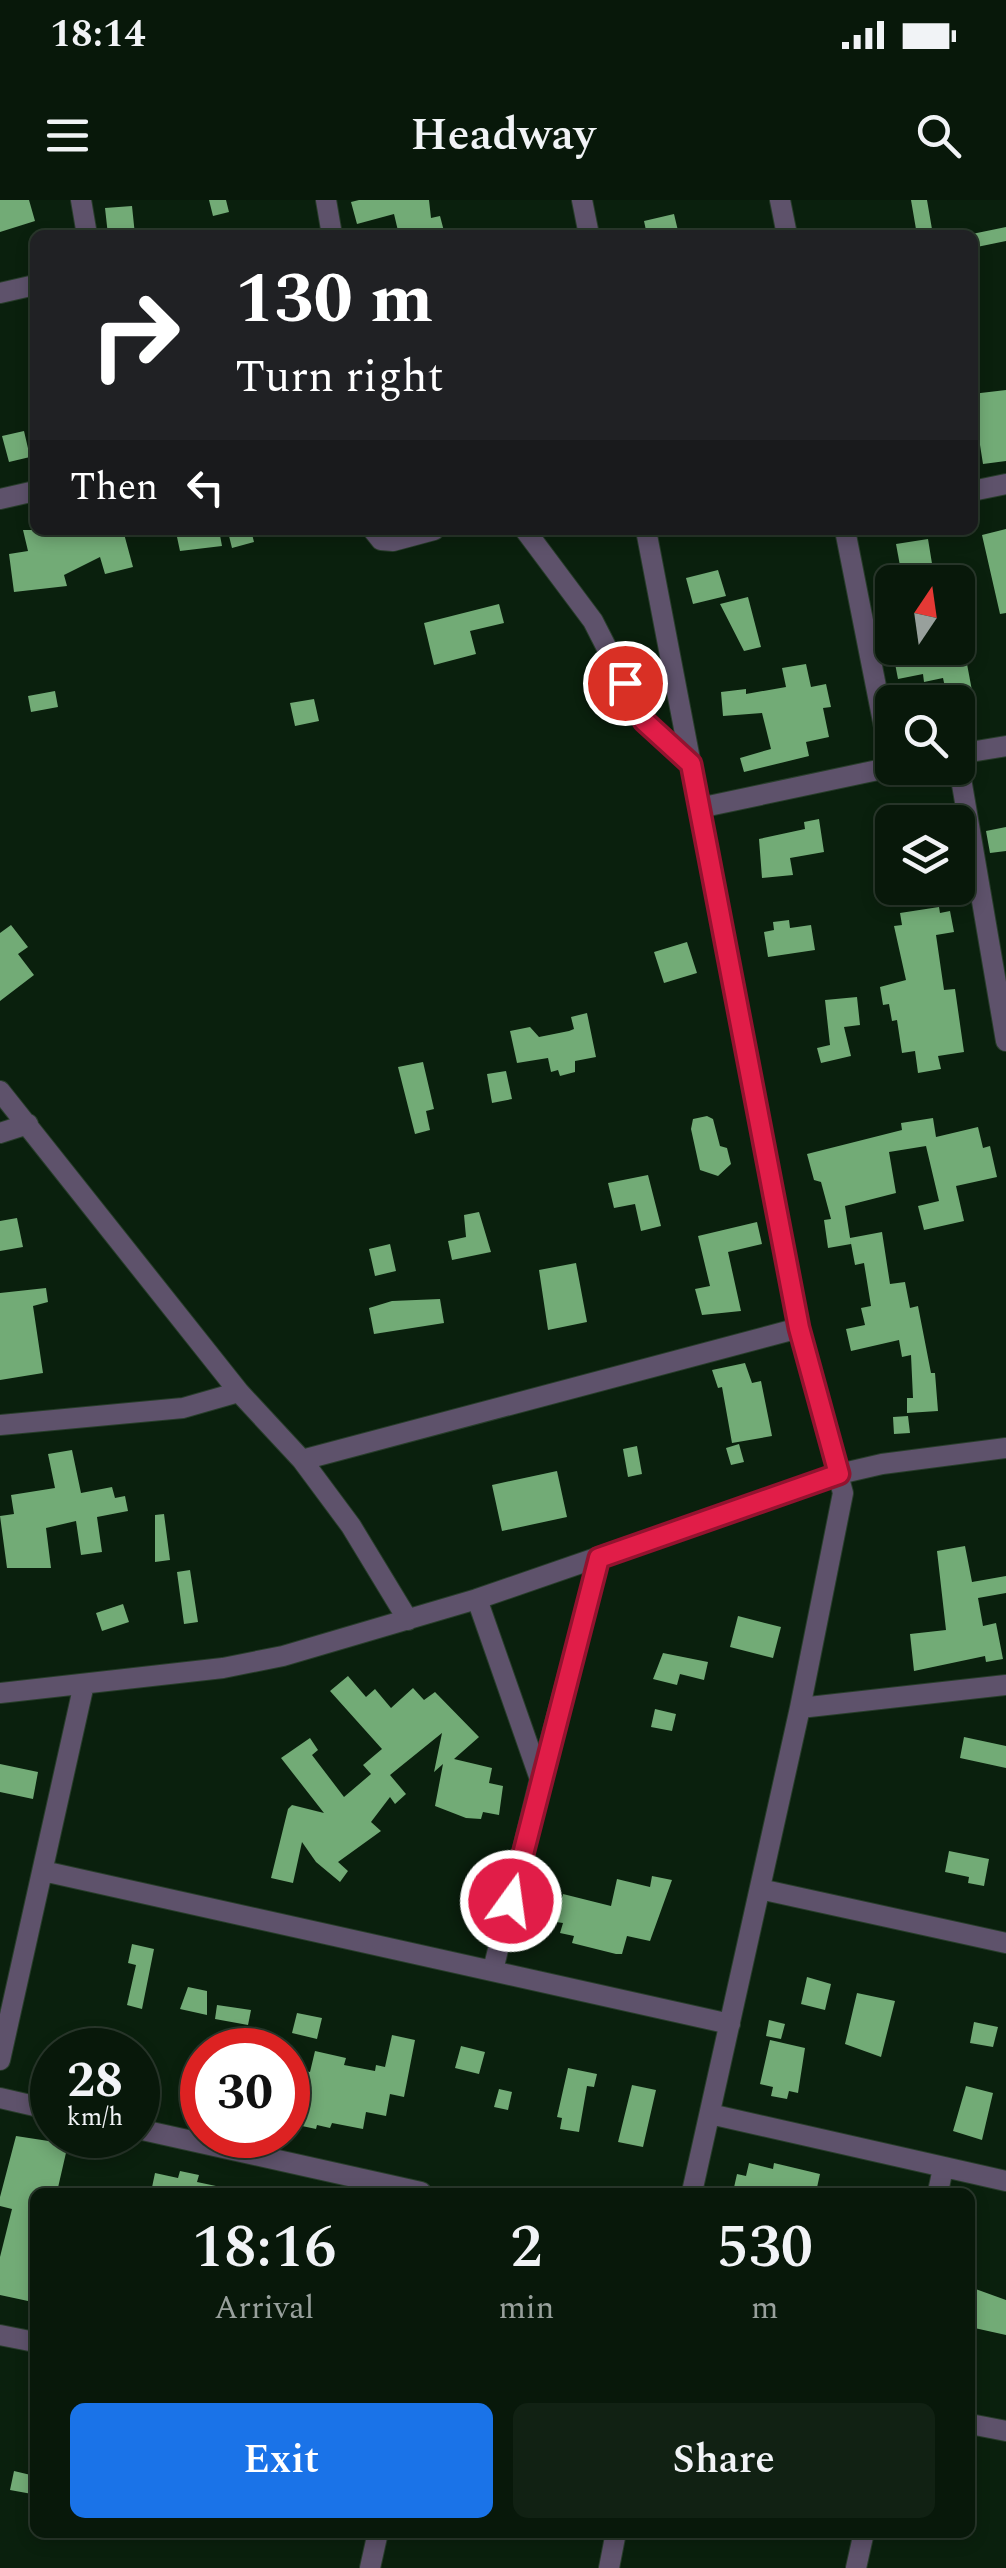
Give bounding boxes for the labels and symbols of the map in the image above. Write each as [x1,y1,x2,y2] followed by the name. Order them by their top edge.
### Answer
[875,565,975,665] north arrow
[583,641,668,726] pin
[459,1849,563,1953] position arrow
[180,2028,310,2158] speed limit sign: 30

